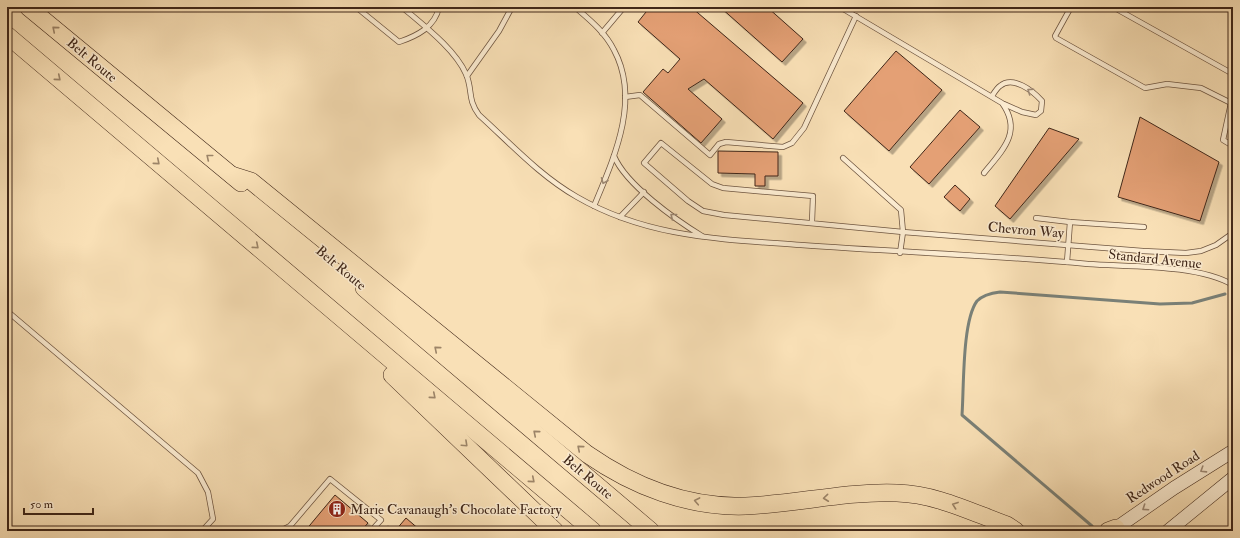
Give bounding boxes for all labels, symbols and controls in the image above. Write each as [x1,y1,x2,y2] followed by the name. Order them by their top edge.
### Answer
[53,27,60,34] one-way arrow
[63,34,121,86] street label: Belt Route
[53,74,61,81] one-way arrow
[1028,89,1035,96] one-way arrow
[206,155,214,162] one-way arrow
[153,158,160,165] one-way arrow
[601,178,609,185] one-way arrow
[671,214,678,221] one-way arrow
[987,218,1066,243] street label: Chevron Way
[252,242,259,249] one-way arrow
[312,242,370,294] street label: Belt Route
[1108,246,1202,272] street label: Standard Avenue
[434,347,441,354] one-way arrow
[429,391,436,398] one-way arrow
[533,431,541,438] one-way arrow
[460,439,468,447] one-way arrow
[578,445,585,452] one-way arrow
[1123,447,1203,507] street label: Redwood Road
[559,451,617,503] street label: Belt Route
[1200,465,1207,473] one-way arrow
[528,476,535,483] one-way arrow
[24,490,93,516] scale bar
[823,493,829,502] one-way arrow
[30,497,54,512] text: 50 m
[694,498,700,506] one-way arrow
[327,499,347,519] building icon: Marie Cavanaugh's Chocolate Factory
[350,501,562,519] place label: Marie Cavanaugh's Chocolate Factory
[951,501,958,510] one-way arrow
[1142,503,1149,510] one-way arrow

